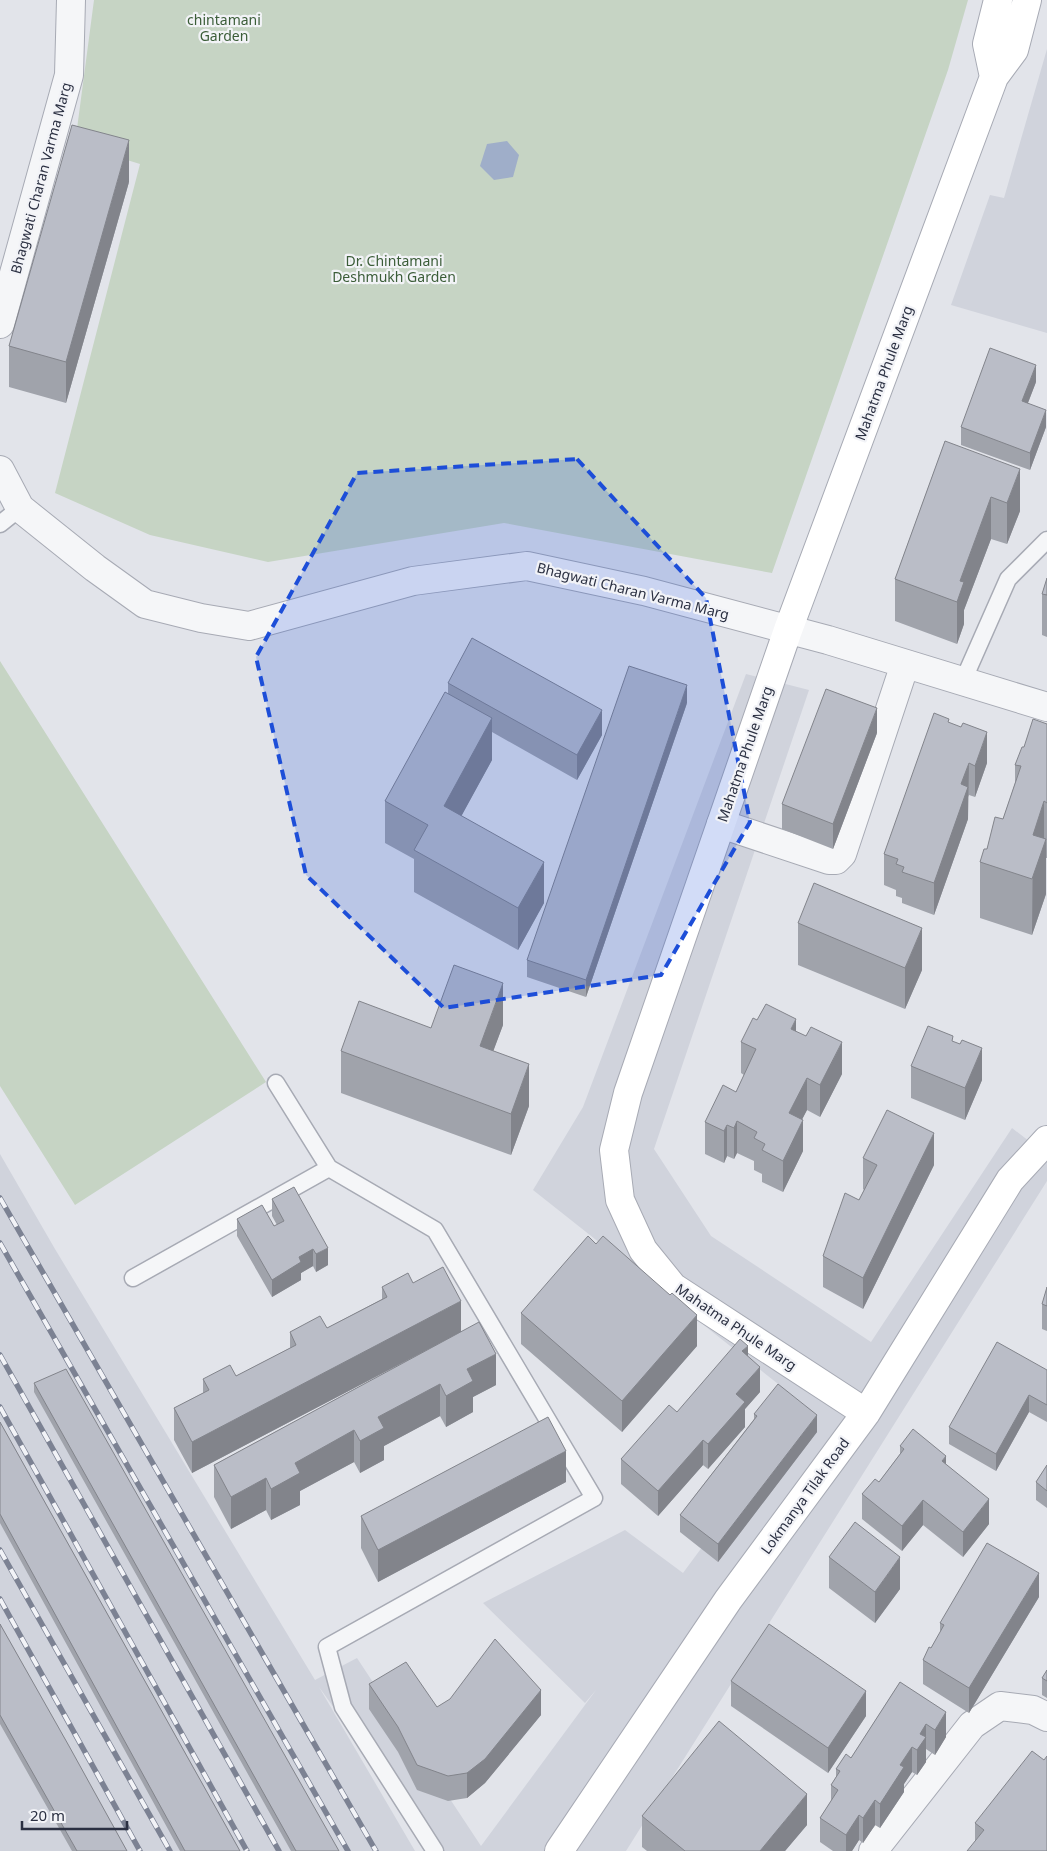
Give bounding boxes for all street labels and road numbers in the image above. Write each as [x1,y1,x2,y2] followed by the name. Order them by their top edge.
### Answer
[6,80,75,276] street label: Bhagwati Charan Varma Marg
[850,303,917,443] street label: Mahatma Phule Marg
[535,557,731,624] street label: Bhagwati Charan Varma Marg
[712,683,777,824] street label: Mahatma Phule Marg
[672,1279,801,1374] street label: Mahatma Phule Marg
[756,1434,853,1558] street label: Lokmanya Tilak Road

